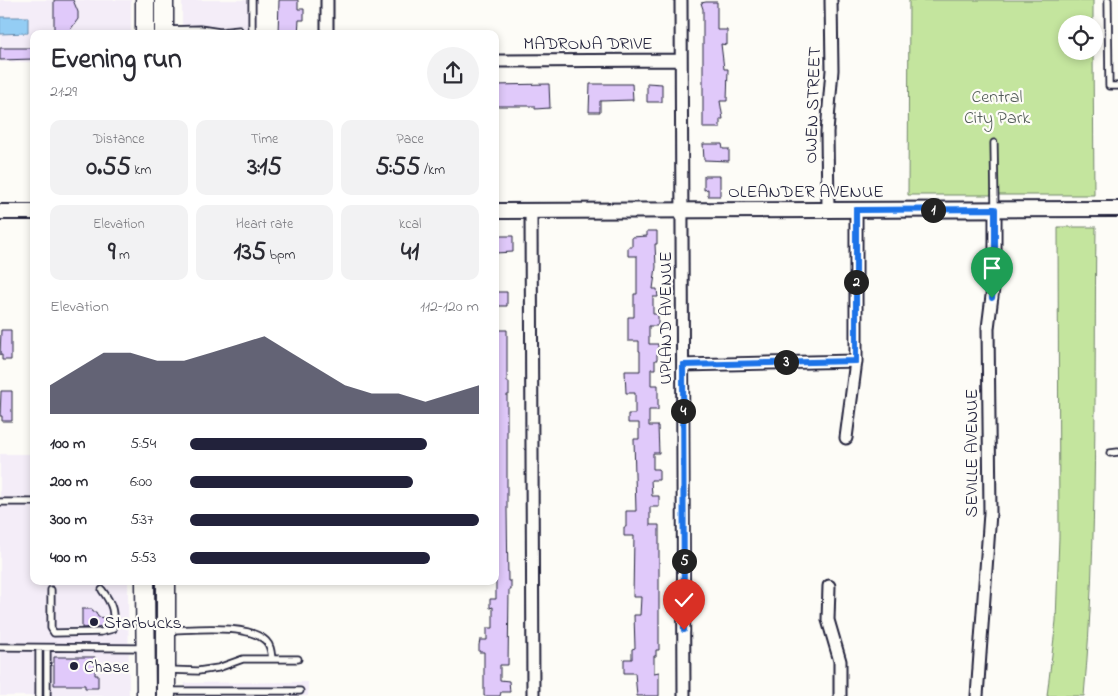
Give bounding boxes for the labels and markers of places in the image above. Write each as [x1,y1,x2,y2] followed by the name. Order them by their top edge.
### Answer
[920,198,946,222] pin: 1
[971,247,1013,298] pin
[844,270,868,294] pin: 2
[774,350,798,374] pin: 3
[670,398,696,424] pin: 4
[672,548,696,574] pin: 5
[663,579,705,630] pin
[104,611,182,637] place label: Starbucks
[88,616,100,628] marker: Starbucks
[84,655,130,681] place label: Chase
[68,660,80,672] marker: Chase

